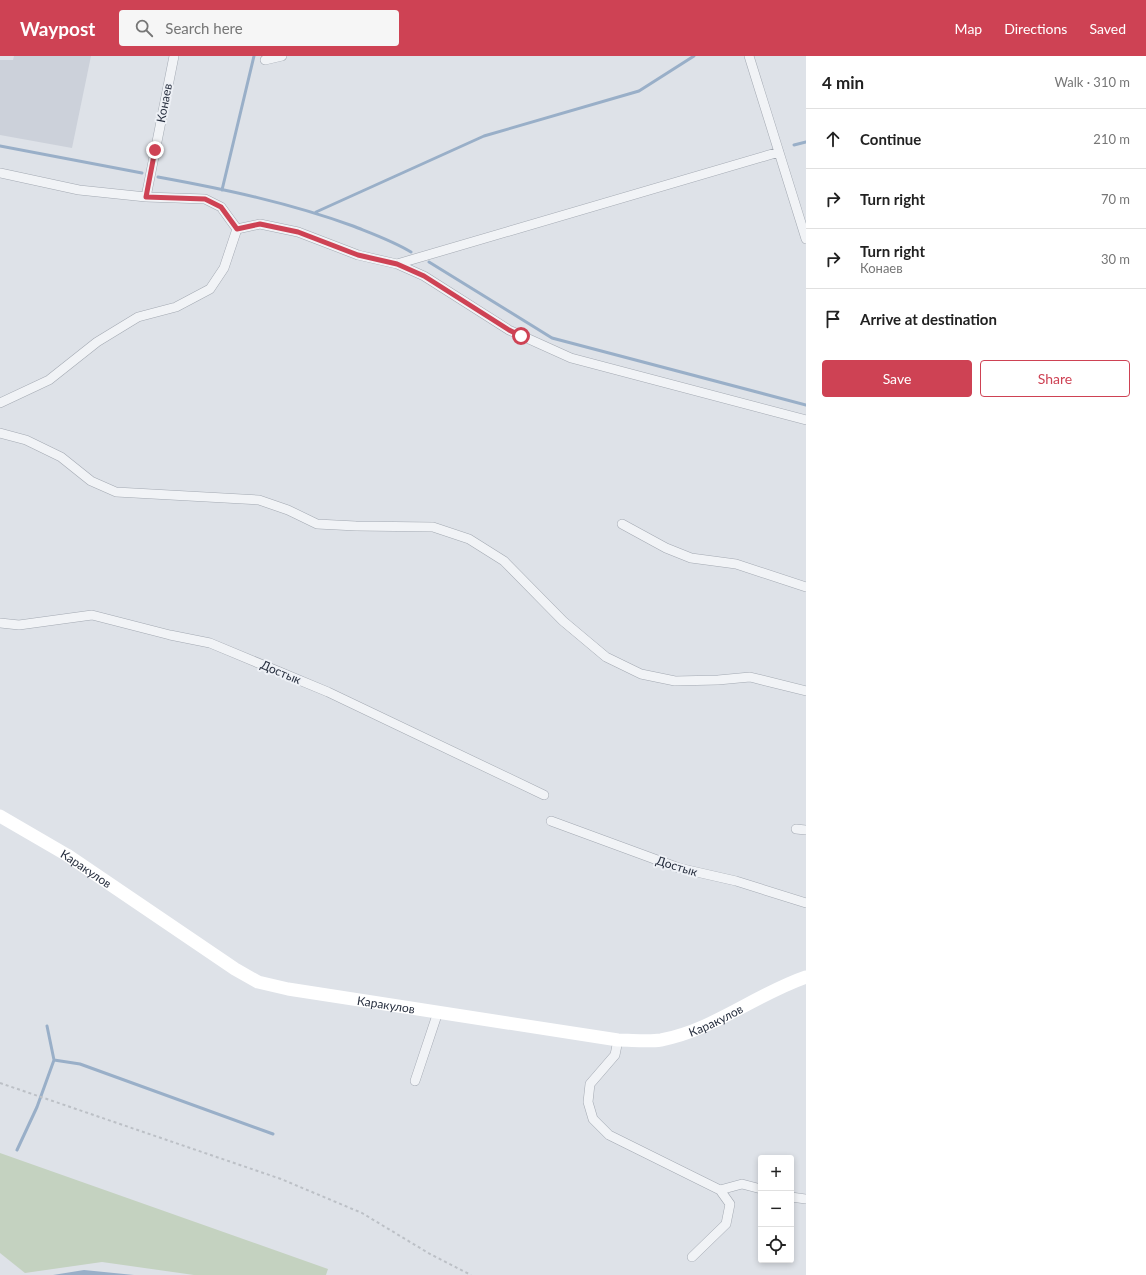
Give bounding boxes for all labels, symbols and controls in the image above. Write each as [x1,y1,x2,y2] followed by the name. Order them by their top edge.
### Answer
[119,10,399,46] search box
[20,17,95,40] text: Waypost
[133,17,155,39] icon: search
[165,19,243,37] text: Search here
[955,20,982,37] text: Map
[1004,20,1067,37] text: Directions
[1089,20,1126,37] text: Saved
[822,72,864,93] text: 4 min
[1054,74,1130,90] text: Walk · 310 m
[153,82,175,124] street label: Конаев
[822,128,844,150] icon: ahead
[860,130,921,148] text: Continue
[1093,131,1130,147] text: 210 m
[146,141,164,159] route end
[822,188,844,210] icon: right
[860,190,925,208] text: Turn right
[1101,191,1130,207] text: 70 m
[860,242,925,260] text: Turn right
[822,248,844,270] icon: right
[1101,251,1130,267] text: 30 m
[860,260,903,276] text: Конаев
[822,308,844,330] icon: arrive
[860,310,997,328] text: Arrive at destination
[512,327,530,345] route start
[822,360,972,397] button: Save
[980,360,1130,397] button: Share
[258,657,304,688] street label: Достык
[58,846,115,891] street label: Каракулов
[654,853,700,880] street label: Достык
[356,992,416,1016] street label: Каракулов
[686,1001,745,1039] street label: Каракулов
[758,1155,794,1263] map controls
[758,1155,794,1191] button: +
[758,1191,794,1227] button: −
[758,1227,794,1263] button: locate

